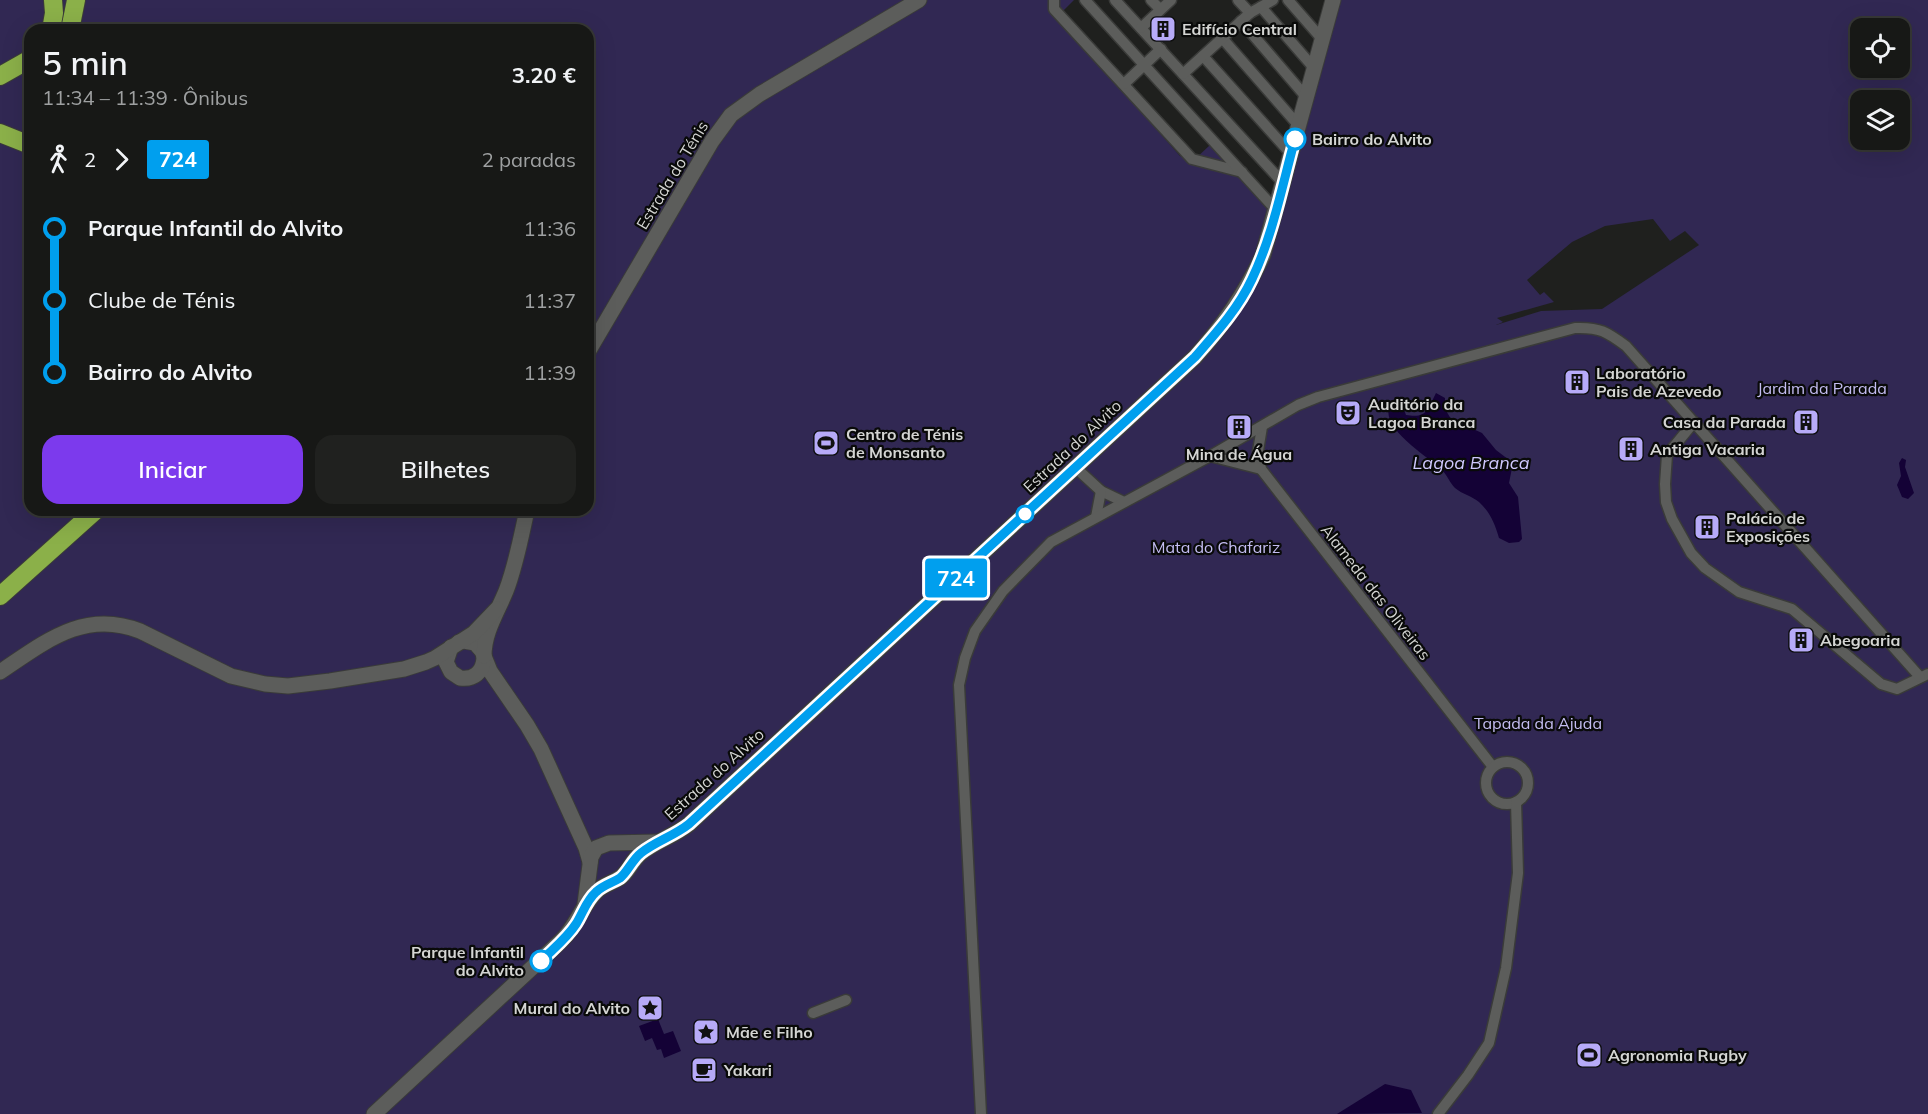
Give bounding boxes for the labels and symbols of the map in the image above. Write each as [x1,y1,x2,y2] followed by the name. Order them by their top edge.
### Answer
[1148,14,1178,44] building icon: Edifício Central
[1182,19,1297,39] place label: Edifício Central
[632,117,712,233] street label: Estrada do Ténis
[1284,128,1306,150] marker: Bairro do Alvito
[1312,129,1432,149] place label: Bairro do Alvito
[1596,363,1721,401] place label: Laboratório Pais de Azevedo
[1562,367,1592,397] building icon: Laboratório Pais de Azevedo
[1757,378,1887,398] park label: Jardim da Parada
[1368,394,1475,432] place label: Auditório da Lagoa Branca
[1019,395,1125,497] street label: Estrada do Alvito
[1333,398,1363,428] theatre icon: Auditório da Lagoa Branca
[1791,407,1821,437] building icon: Casa da Parada
[1224,412,1254,442] building icon: Mina de Água
[1663,412,1786,432] place label: Casa da Parada
[846,424,963,462] place label: Centro de Ténis de Monsanto
[811,428,841,458] sports icon: Centro de Ténis de Monsanto
[1616,434,1646,464] building icon: Antiga Vacaria
[1650,439,1765,459] place label: Antiga Vacaria
[1186,444,1292,464] place label: Mina de Água
[1413,451,1530,474] water label: Lagoa Branca
[1016,505,1034,523] unlabelled marker
[1726,508,1810,546] place label: Palácio de Exposições
[1692,512,1722,542] building icon: Palácio de Exposições
[1317,520,1435,664] street label: Alameda das Oliveiras
[1152,537,1280,557] park label: Mata do Chafariz
[922,558,990,598] line badge: 724
[1786,625,1816,655] building icon: Abegoaria
[1820,630,1900,650] place label: Abegoaria
[1474,713,1602,733] park label: Tapada da Ajuda
[660,724,768,824] street label: Estrada do Alvito
[411,942,524,980] place label: Parque Infantil do Alvito
[530,950,552,972] marker: Parque Infantil do Alvito
[635,993,665,1023] place icon: Mural do Alvito
[514,998,630,1018] place label: Mural do Alvito
[691,1017,721,1047] place icon: Mãe e Filho
[726,1022,813,1042] place label: Mãe e Filho
[1574,1040,1604,1070] sports icon: Agronomia Rugby
[1608,1045,1747,1065] place label: Agronomia Rugby
[689,1055,719,1085] cafe icon: Yakari
[723,1060,772,1080] place label: Yakari

